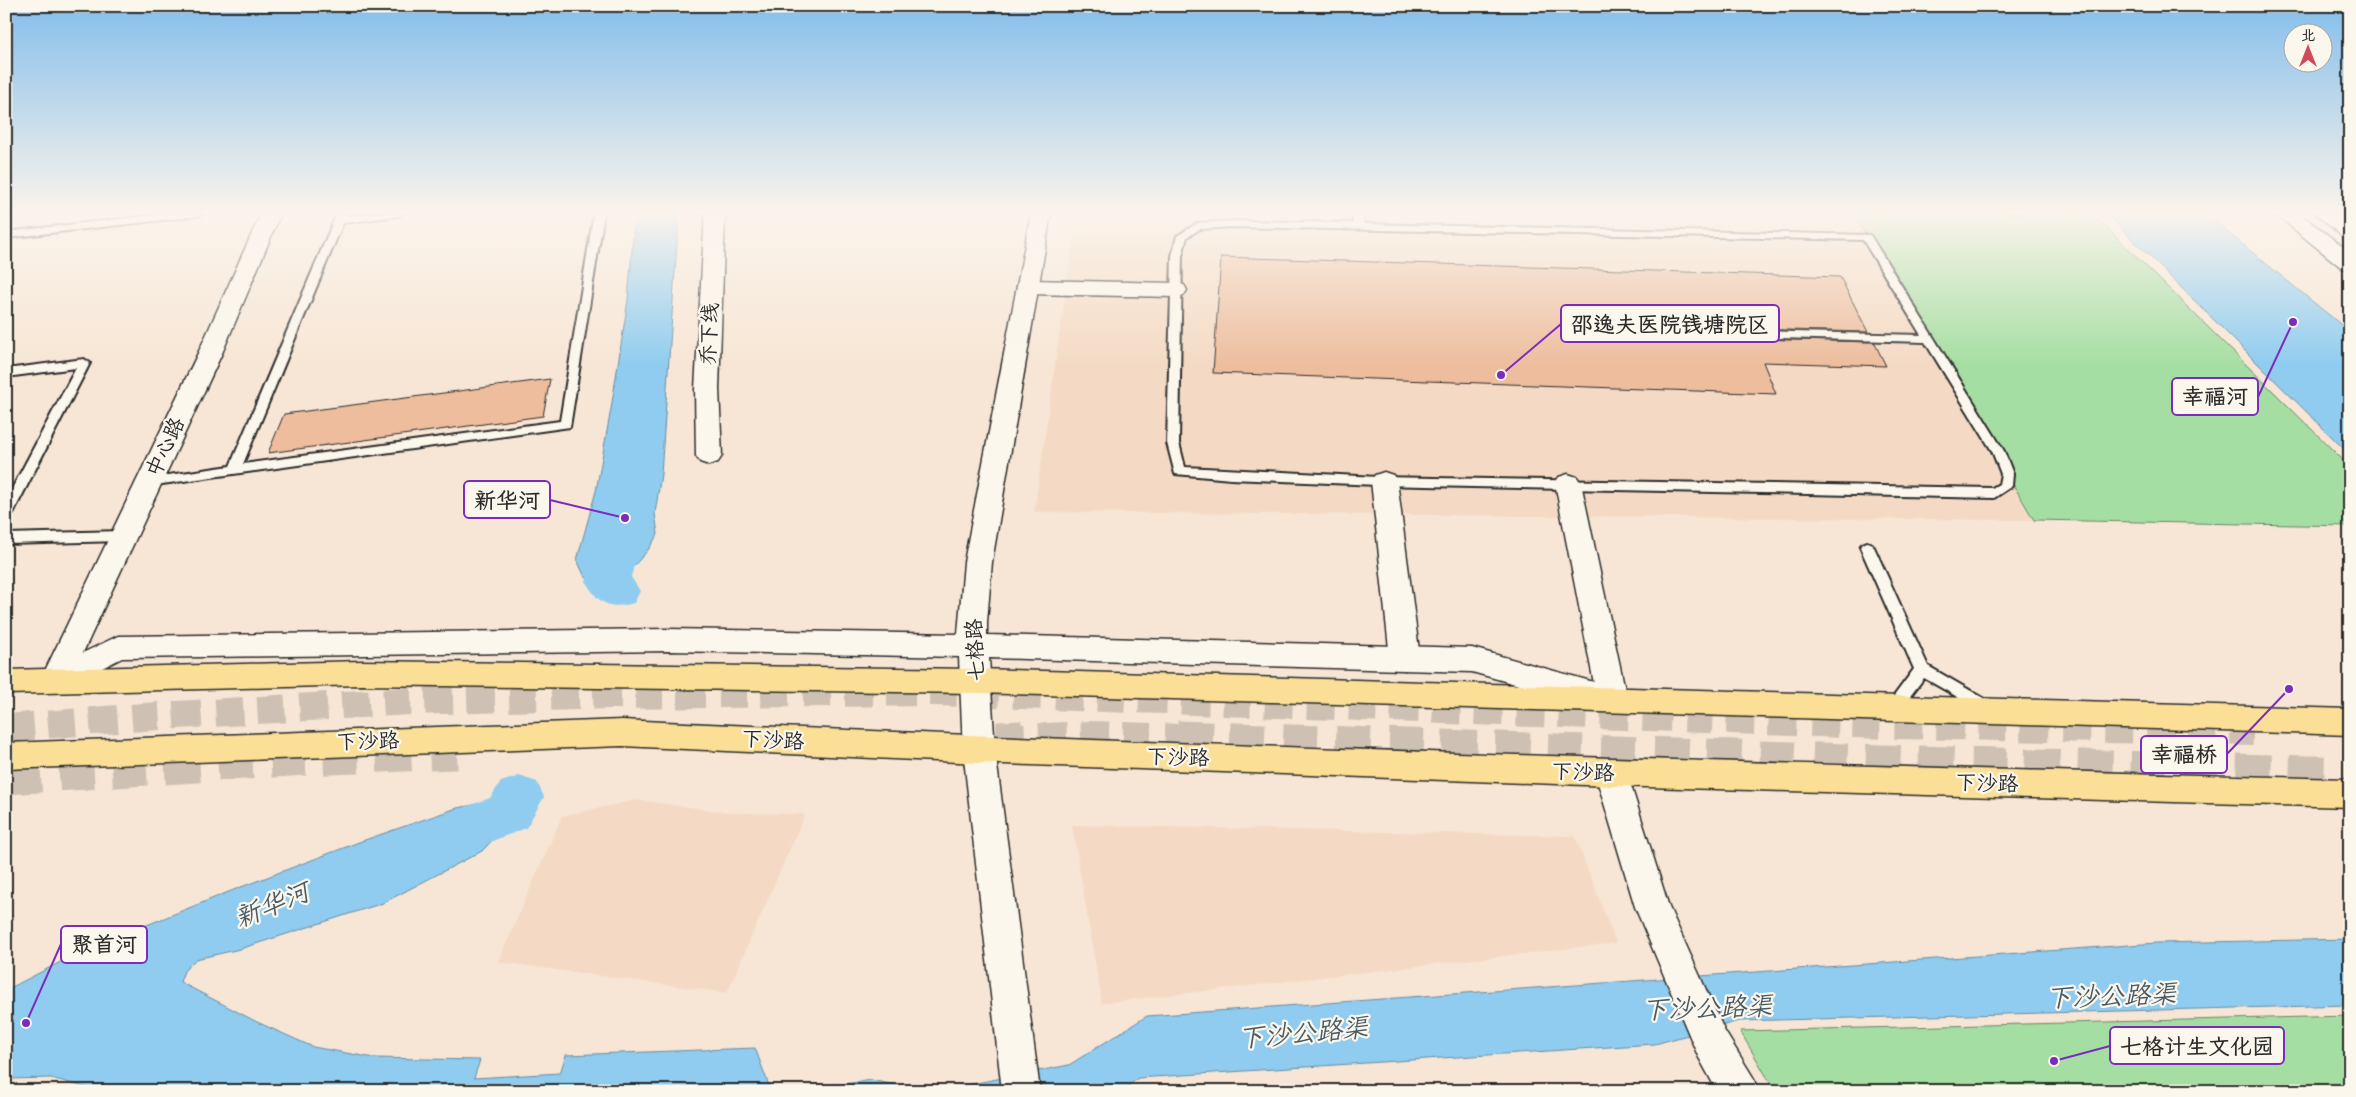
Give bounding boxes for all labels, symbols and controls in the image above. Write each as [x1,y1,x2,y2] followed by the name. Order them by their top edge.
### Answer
[2284,22,2334,72] north arrow
[2301,27,2315,44] text: 北
[694,302,724,366] street label: 乔下线
[1561,305,1779,342] callout: 邵逸夫医院钱塘院区
[1571,311,1769,339] text: 邵逸夫医院钱塘院区
[2172,378,2258,415] callout: 幸福河
[2182,383,2248,411] text: 幸福河
[140,413,190,481] street label: 中心路
[464,481,550,518] callout: 新华河
[474,487,540,515] text: 新华河
[960,618,990,682] street label: 七格路
[741,725,805,755] street label: 下沙路
[336,727,400,755] street label: 下沙路
[2141,736,2227,773] callout: 幸福桥
[2151,741,2217,769] text: 幸福桥
[1146,743,1210,771] street label: 下沙路
[1551,758,1615,786] street label: 下沙路
[1955,769,2019,797] street label: 下沙路
[230,874,318,935] water label: 新华河
[61,926,147,963] callout: 聚首河
[71,931,137,959] text: 聚首河
[2045,977,2179,1015] water label: 下沙公路渠
[1641,989,1775,1027] water label: 下沙公路渠
[1237,1011,1371,1055] water label: 下沙公路渠
[2110,1027,2284,1064] callout: 七格计生文化园
[2120,1033,2274,1061] text: 七格计生文化园

